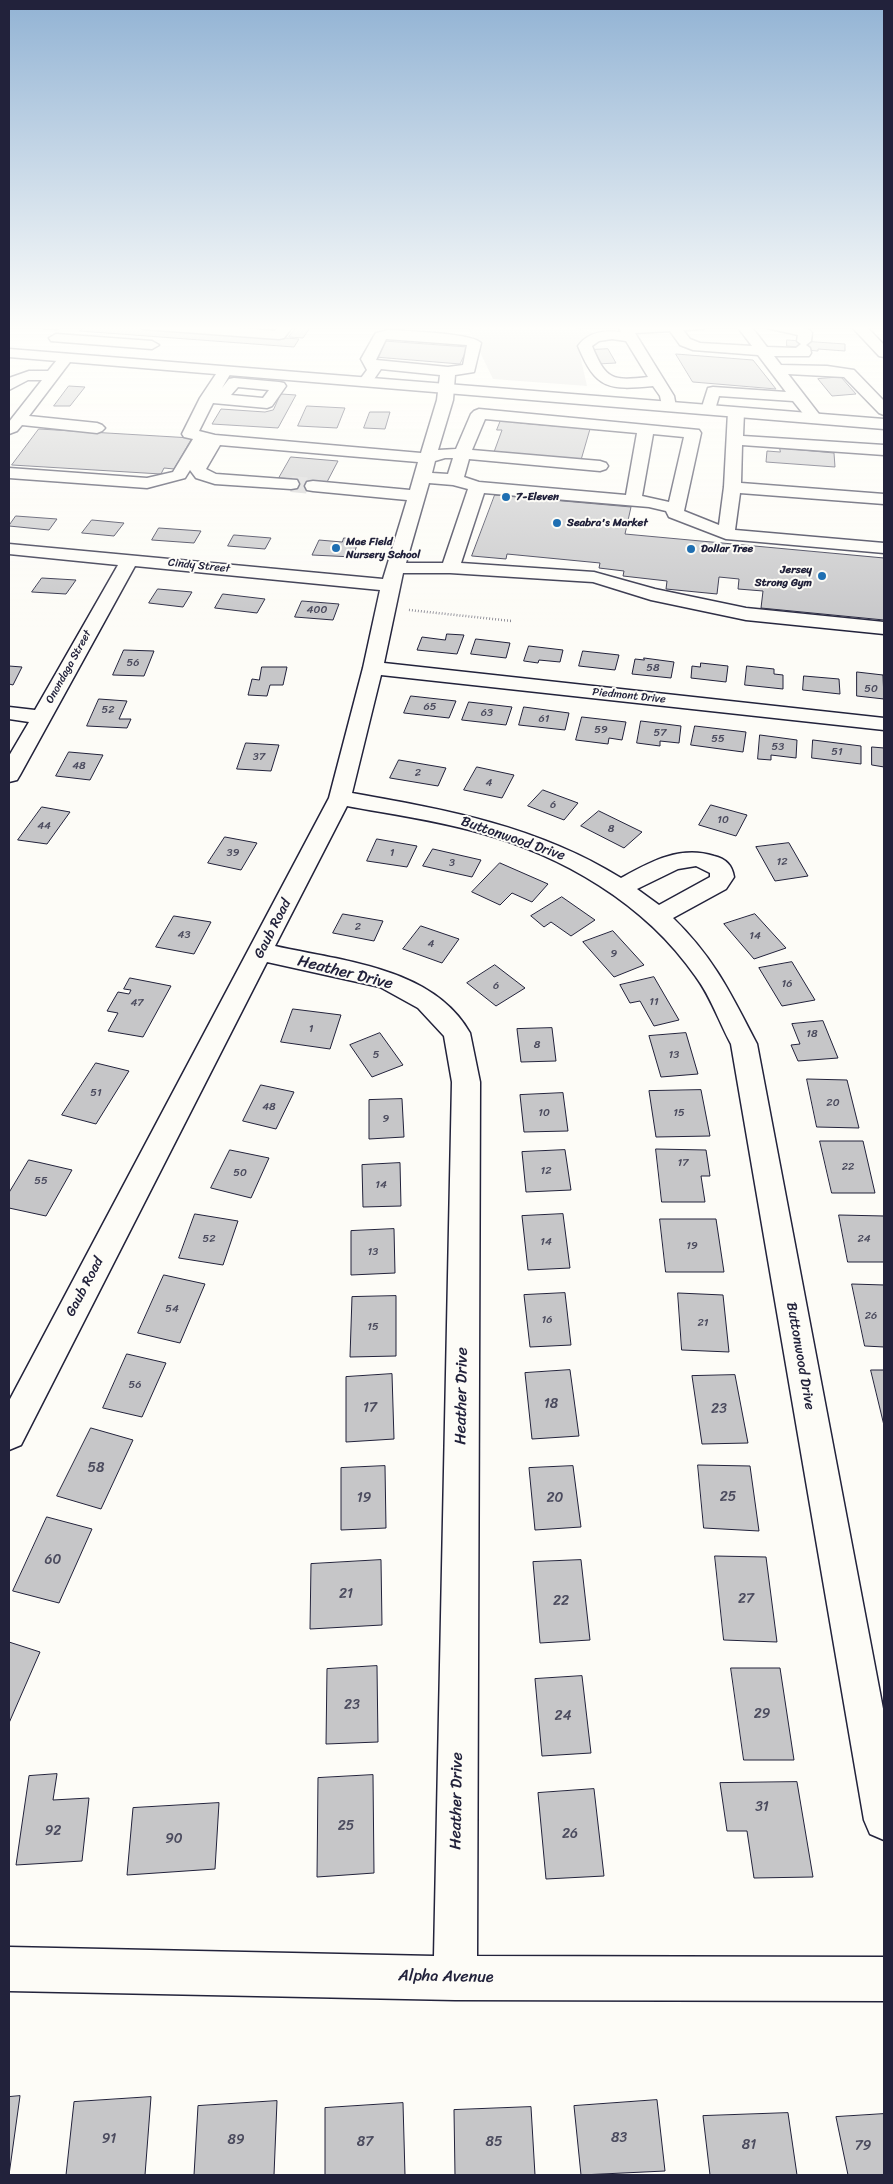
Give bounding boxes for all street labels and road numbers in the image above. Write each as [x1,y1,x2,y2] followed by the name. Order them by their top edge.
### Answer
[167,556,231,576] street label: Cindy Street
[43,628,95,706] street label: Onondaga Street
[592,686,666,706] street label: Piedmont Drive
[459,813,567,865] street label: Buttonwood Drive
[251,896,295,962] street label: Gaub Road
[295,952,395,994] street label: Heather Drive
[62,1255,108,1319] street label: Gaub Road
[782,1301,818,1411] street label: Buttonwood Drive
[452,1347,472,1445] street label: Heather Drive
[447,1752,467,1850] street label: Heather Drive
[398,1967,494,1987] street label: Alpha Avenue

